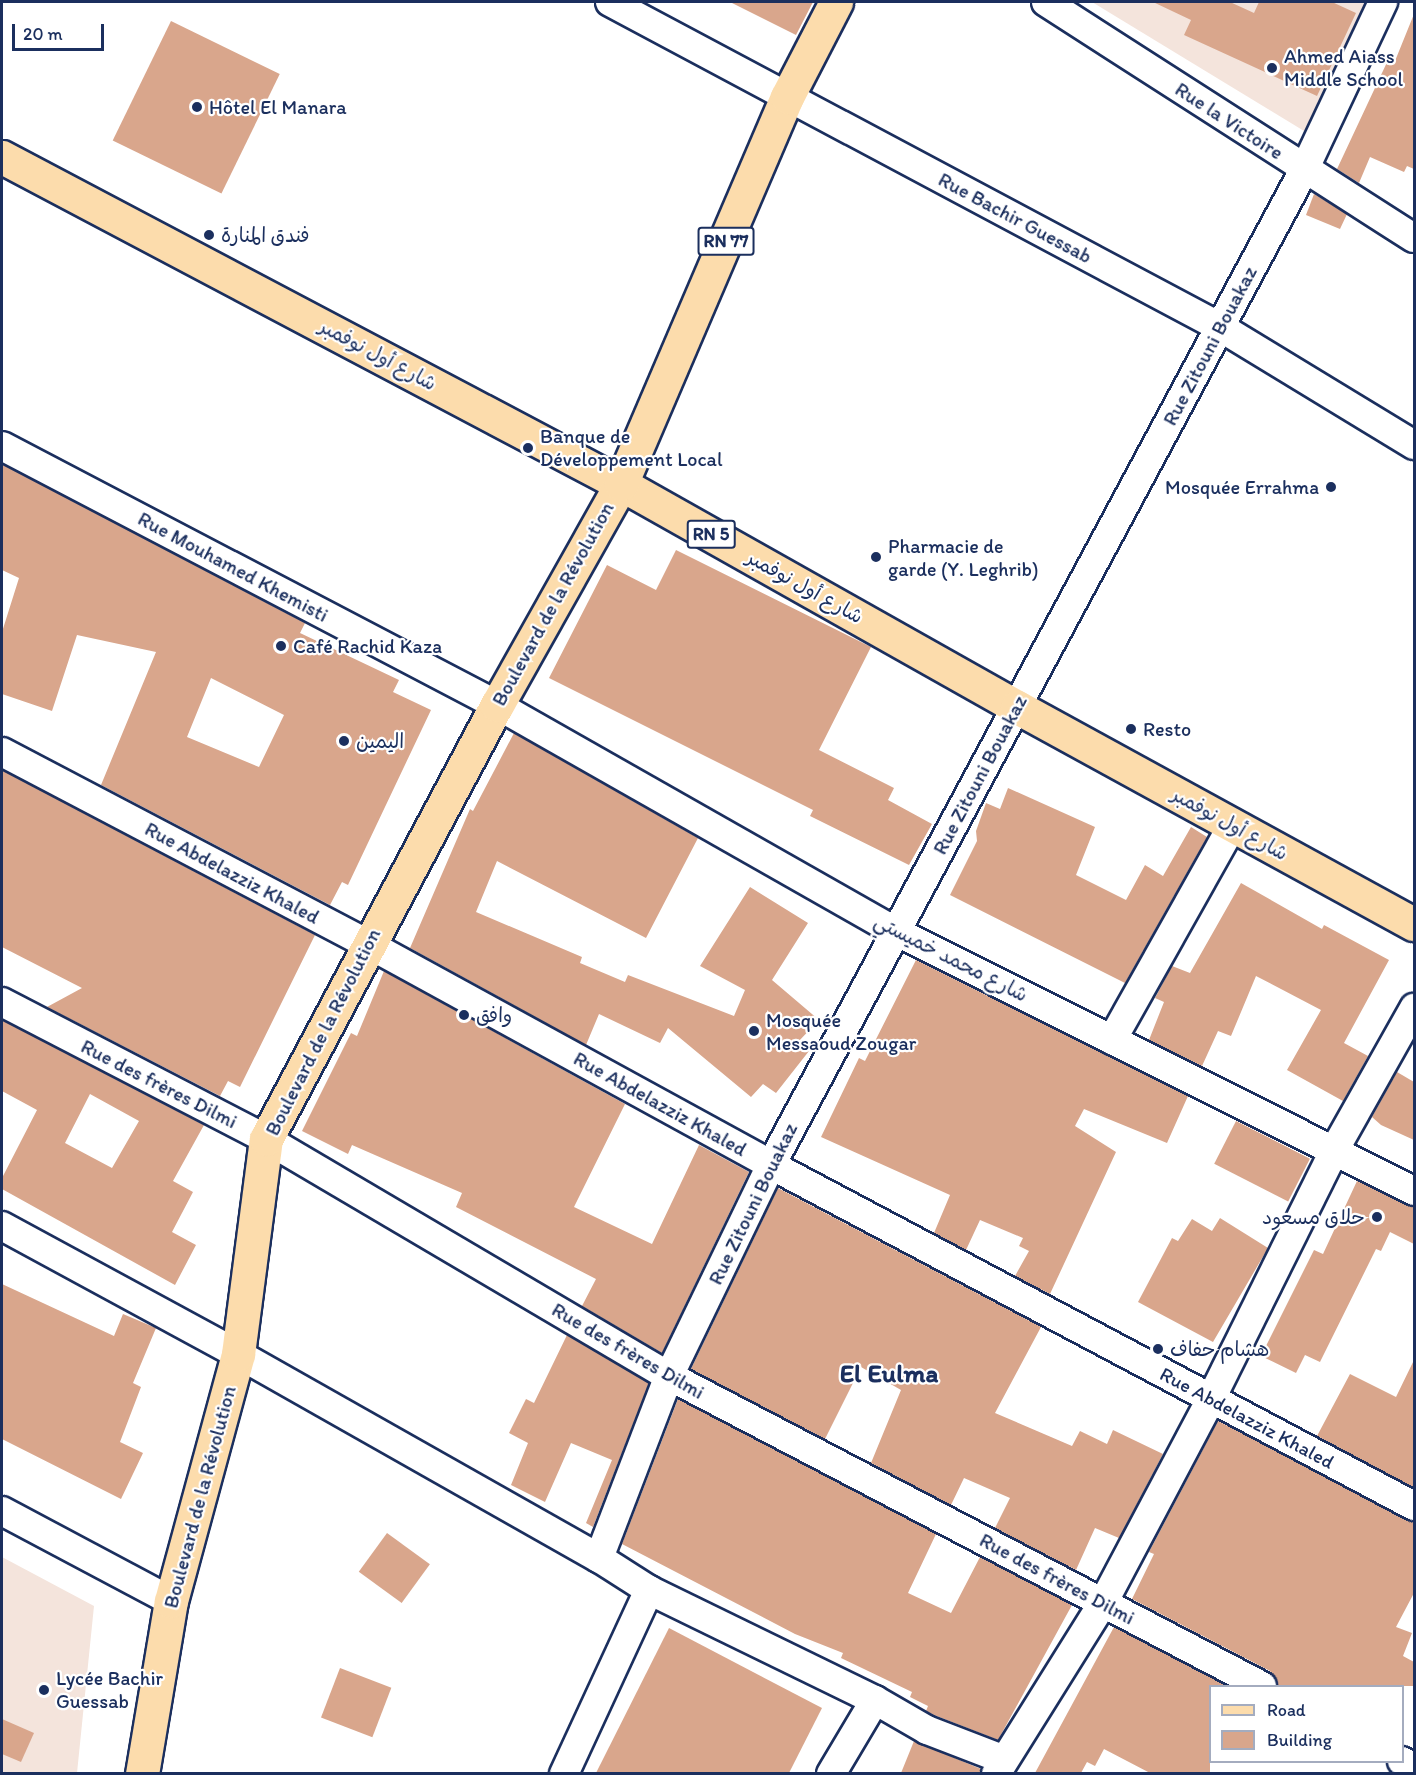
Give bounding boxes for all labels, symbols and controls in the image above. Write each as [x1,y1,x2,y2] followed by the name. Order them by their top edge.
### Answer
[15,12,106,50] scale bar
[23,23,63,45] text: 20 m
[1284,45,1403,92] place label: Ahmed Aiass Middle School
[1265,61,1279,75] marker: Ahmed Aiass Middle School
[1170,77,1288,165] street label: Rue la Victoire
[209,95,347,119] place label: Hôtel El Manara
[190,100,204,114] marker: Hôtel El Manara
[934,167,1096,269] street label: Rue Bachir Guessab
[221,223,310,247] place label: فندق المنارة
[698,226,754,256] road number: RN 77
[202,228,216,242] marker: فندق المنارة
[1158,262,1262,430] street label: Rue Zitouni Bouakaz
[315,314,441,396] street label: شارع أول نوفمبر
[540,424,722,471] place label: Banque de Développement Local
[521,441,535,455] marker: Banque de Développement Local
[1165,475,1319,499] place label: Mosquée Errahma
[1324,480,1338,494] marker: Mosquée Errahma
[487,498,619,710] street label: Boulevard de la Révolution
[134,507,332,627] street label: Rue Mouhamed Khemisti
[686,519,736,549] road number: RN 5
[888,534,1039,581] place label: Pharmacie de garde (Y. Leghrib)
[743,545,867,629] street label: شارع أول نوفمبر
[869,550,883,564] marker: Pharmacie de garde (Y. Leghrib)
[293,634,442,658] place label: Café Rachid Kaza
[274,639,288,653] marker: Café Rachid Kaza
[928,691,1032,859] street label: Rue Zitouni Bouakaz
[1143,717,1191,741] place label: Resto
[1124,722,1138,736] marker: Resto
[356,729,404,753] place label: اليمين
[337,734,351,748] marker: اليمين
[1168,782,1292,866] street label: شارع أول نوفمبر
[141,817,323,929] street label: Rue Abdelazziz Khaled
[870,909,1032,1007] street label: شارع محمد خميستي
[260,924,386,1140] street label: Boulevard de la Révolution
[476,1003,512,1027] place label: وافق
[457,1008,471,1022] marker: وافق
[766,1008,916,1055] place label: Mosquée Messaoud Zougar
[747,1024,761,1038] marker: Mosquée Messaoud Zougar
[77,1034,241,1134] street label: Rue des frères Dilmi
[570,1047,750,1161] street label: Rue Abdelazziz Khaled
[703,1119,803,1289] street label: Rue Zitouni Bouakaz
[1262,1205,1365,1229] place label: حلاق مسعود
[1370,1210,1384,1224] marker: حلاق مسعود
[548,1298,708,1404] street label: Rue des frères Dilmi
[1170,1337,1269,1361] place label: هشام حفاف
[1151,1342,1165,1356] marker: هشام حفاف
[840,1358,938,1390] district label: El Eulma
[1156,1362,1338,1474] street label: Rue Abdelazziz Khaled
[159,1383,241,1611] street label: Boulevard de la Révolution
[976,1528,1138,1630] street label: Rue des frères Dilmi
[56,1666,164,1713] place label: Lycée Bachir Guessab
[37,1683,51,1697] marker: Lycée Bachir Guessab
[1209,1685,1404,1763] legend
[1267,1699,1306,1721] text: Road
[1267,1729,1332,1751] text: Building

